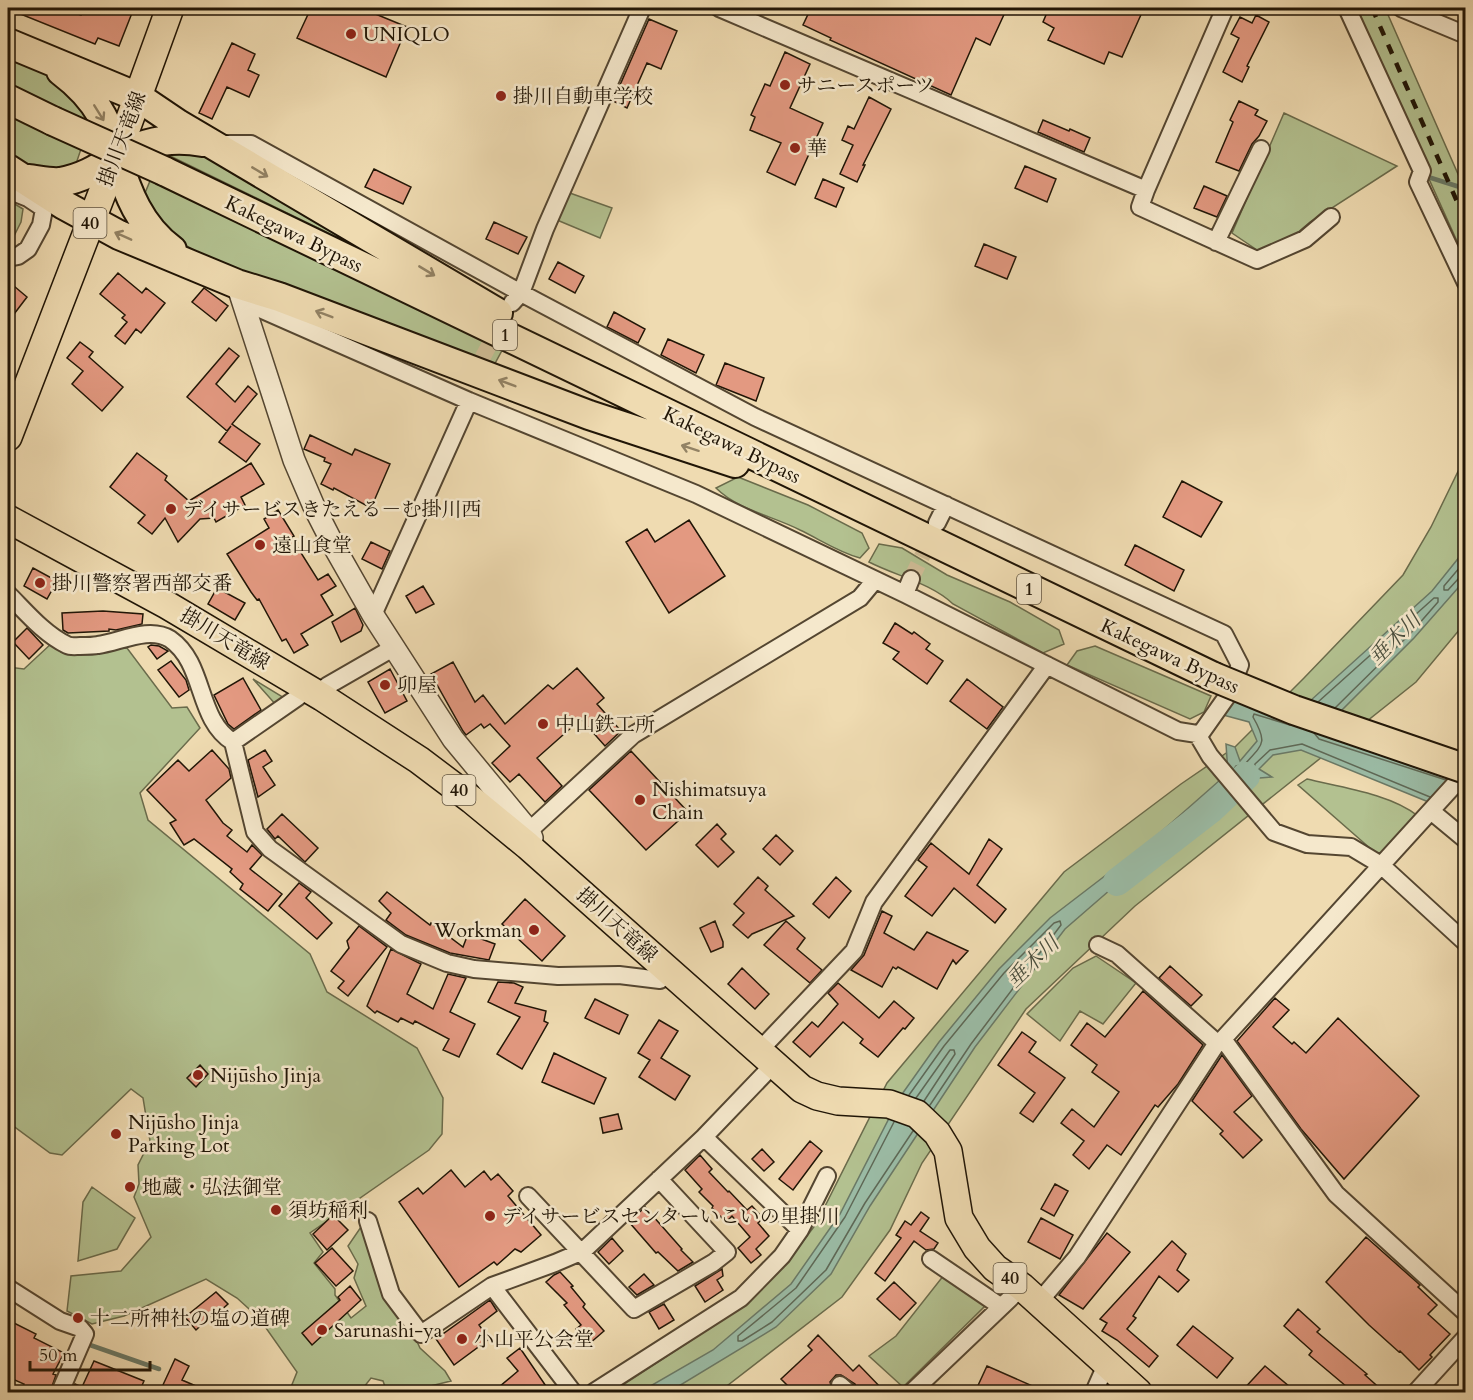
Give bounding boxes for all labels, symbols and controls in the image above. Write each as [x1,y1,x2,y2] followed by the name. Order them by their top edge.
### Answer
[363,21,450,48] place label: UNIQLO
[344,27,358,41] marker: UNIQLO
[797,72,934,99] place label: サニースポーツ
[778,78,792,92] marker: サニースポーツ
[513,83,653,110] place label: 掛川自動車学校
[91,87,153,191] street label: 掛川天竜線
[494,89,508,103] marker: 掛川自動車学校
[94,104,106,121] one-way arrow
[807,135,827,162] place label: 華
[788,141,802,155] marker: 華
[251,166,268,178] one-way arrow
[221,189,367,279] street label: Kakegawa Bypass
[74,208,106,238] road number: 40
[114,230,133,241] one-way arrow
[418,266,435,278] one-way arrow
[315,308,334,319] one-way arrow
[493,320,517,350] road number: 1
[498,377,516,388] one-way arrow
[659,400,805,490] street label: Kakegawa Bypass
[681,442,700,453] one-way arrow
[183,496,482,523] place label: デイサービスきたえる－む掛川西
[164,502,178,516] marker: デイサービスきたえる－む掛川西
[272,532,352,559] place label: 遠山食堂
[253,538,267,552] marker: 遠山食堂
[52,570,232,597] place label: 掛川警察署西部交番
[1017,574,1041,604] road number: 1
[33,576,47,590] marker: 掛川警察署西部交番
[175,602,275,676] street label: 掛川天竜線
[1362,605,1429,672] water label: 垂木川
[1096,612,1244,700] street label: Kakegawa Bypass
[397,672,437,699] place label: 卯屋
[378,678,392,692] marker: 卯屋
[555,711,655,738] place label: 中山鉄工所
[536,717,550,731] marker: 中山鉄工所
[442,775,476,805] road number: 40
[652,776,767,826] place label: Nishimatsuya Chain
[633,793,647,807] marker: Nishimatsuya Chain
[571,882,663,968] street label: 掛川天竜線
[433,917,523,944] place label: Workman
[527,923,541,937] marker: Workman
[1000,928,1067,994] water label: 垂木川
[210,1062,322,1089] place label: Nijūsho Jinja
[191,1068,205,1082] marker: Nijūsho Jinja
[128,1109,240,1159] place label: Nijūsho Jinja Parking Lot
[109,1127,123,1141] marker: Nijūsho Jinja Parking Lot
[142,1174,282,1201] place label: 地蔵・弘法御堂
[123,1180,137,1194] marker: 地蔵・弘法御堂
[288,1197,368,1224] place label: 須坊稲利
[269,1203,283,1217] marker: 須坊稲利
[502,1203,840,1230] place label: デイサービスセンターいこいの里掛川
[483,1209,497,1223] marker: デイサービスセンターいこいの里掛川
[994,1263,1026,1293] road number: 40
[90,1305,290,1332] place label: 十二所神社の塩の道碑
[71,1311,85,1325] marker: 十二所神社の塩の道碑
[334,1317,443,1344] place label: Sarunashi-ya
[315,1323,329,1337] marker: Sarunashi-ya
[474,1326,594,1353] place label: 小山平公会堂
[455,1332,469,1346] marker: 小山平公会堂
[30,1334,150,1372] scale bar
[39,1343,78,1368] text: 50 m

